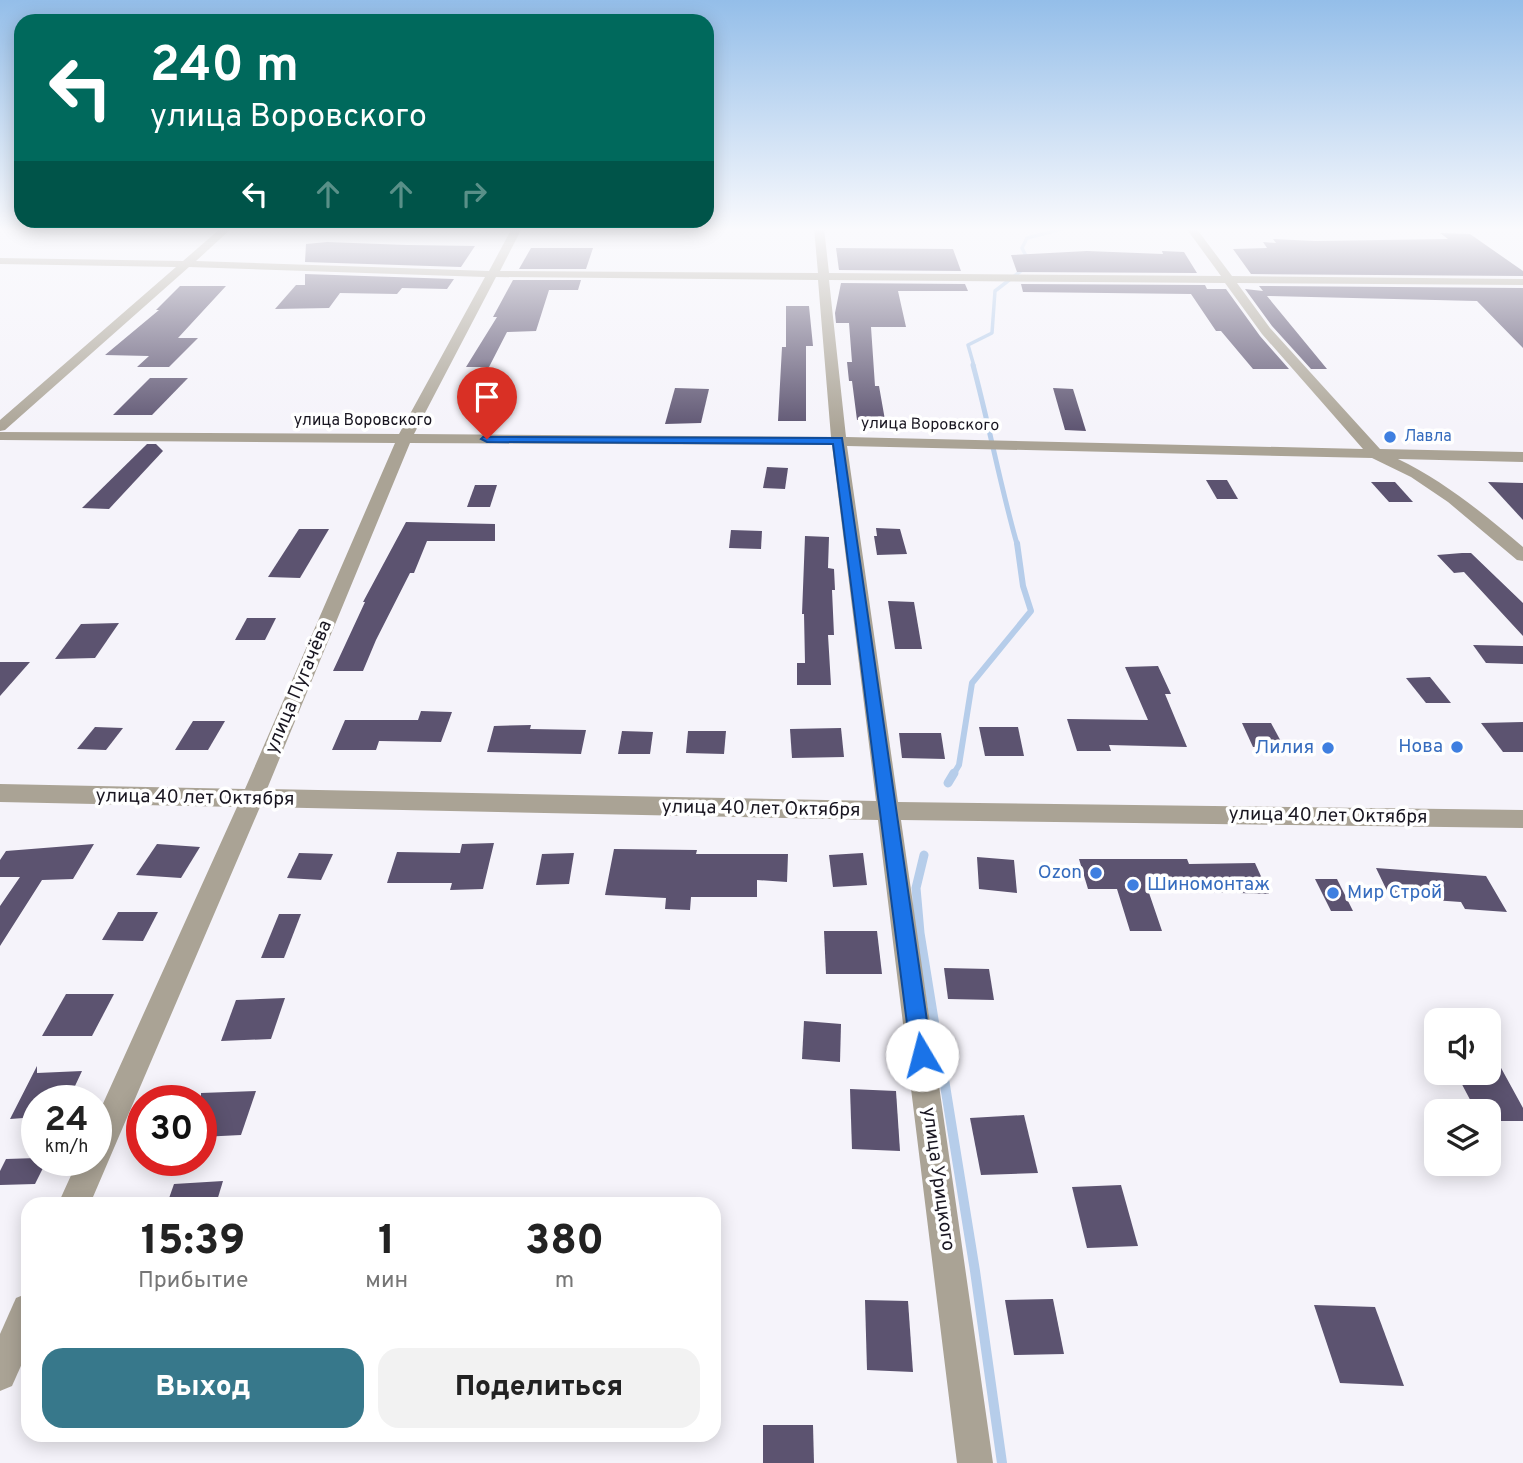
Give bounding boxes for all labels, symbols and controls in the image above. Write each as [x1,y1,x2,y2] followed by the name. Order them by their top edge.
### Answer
[150,37,299,99] text: 240 m
[35,42,126,133] icon: left
[150,98,427,138] text: улица Воровского
[236,175,274,213] icon: left
[309,175,347,213] icon: ahead
[382,175,420,213] icon: ahead
[455,175,493,213] icon: right
[457,367,517,439] pin
[468,378,506,416] icon: arrive
[294,411,432,431] street label: улица Воровского
[861,414,999,436] street label: улица Воровского
[1404,427,1452,447] place label: Лавла
[1382,429,1398,445] marker: Лавла
[260,617,338,757] street label: улица Пугачёва
[1398,735,1443,759] place label: Нова
[1255,736,1314,760] place label: Лилия
[1449,739,1465,755] marker: Нова
[1320,740,1336,756] marker: Лилия
[95,784,295,812] street label: улица 40 лет Октября
[661,795,861,823] street label: улица 40 лет Октября
[1228,802,1428,830] street label: улица 40 лет Октября
[1038,861,1082,885] place label: Ozon
[1088,865,1104,881] marker: Ozon
[1147,873,1270,897] place label: Шиномонтаж
[1125,877,1141,893] marker: Шиномонтаж
[1347,881,1442,905] place label: Мир Строй
[1325,885,1341,901] marker: Мир Строй
[1424,1008,1501,1176] map controls
[1424,1008,1501,1085] button: sound
[885,1018,959,1092] position arrow
[126,1085,217,1176] speed limit sign: 30
[45,1099,88,1143] text: 24
[1424,1099,1501,1176] button: layers
[916,1106,960,1252] street label: улица Урицкого
[45,1136,88,1159] text: km/h
[141,1216,245,1269] text: 15:39
[378,1216,395,1269] text: 1
[525,1216,604,1269] text: 380
[138,1267,248,1296] text: Прибытие
[365,1267,408,1296] text: мин
[555,1267,574,1296] text: m
[42,1348,364,1428] button: Выход
[378,1348,700,1428] button: Поделиться

